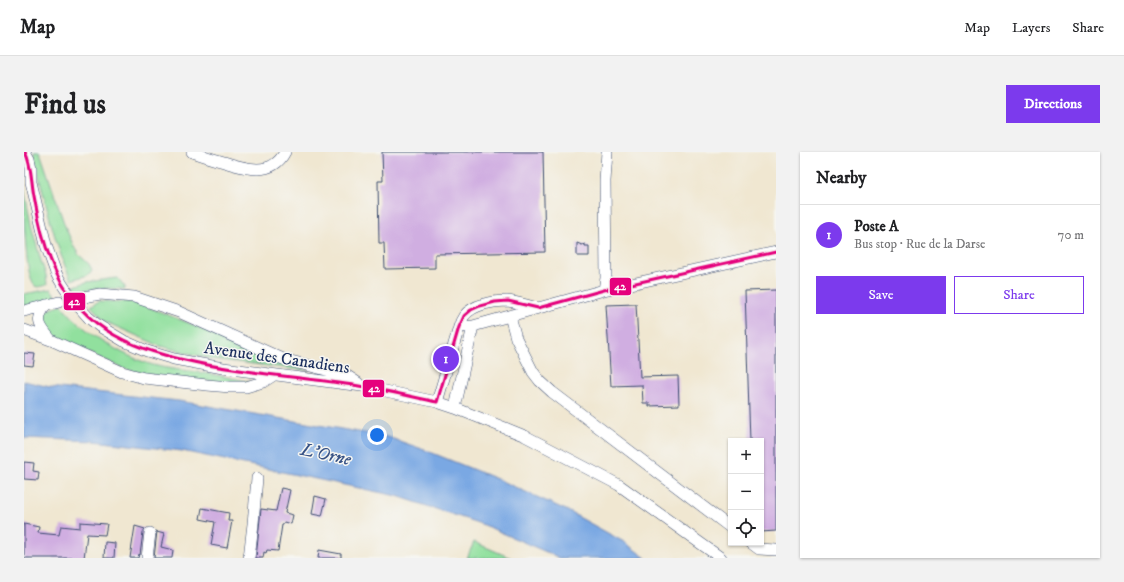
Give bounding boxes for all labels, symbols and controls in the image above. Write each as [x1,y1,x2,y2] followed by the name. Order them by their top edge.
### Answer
[20,16,55,39] text: Map
[964,19,990,37] text: Map
[1012,19,1050,37] text: Layers
[1072,19,1104,37] text: Share
[1006,85,1100,123] button: Directions
[24,87,106,122] text: Find us
[816,167,866,189] text: Nearby
[854,217,899,236] text: Poste A
[827,227,831,243] text: 1
[1058,227,1084,243] text: 70 m
[854,236,985,252] text: Bus stop · Rue de la Darse
[816,276,946,314] button: Save
[954,276,1084,314] button: Share
[609,277,632,296] line badge: 42
[613,280,626,294] text: 42
[63,292,86,311] line badge: 42
[67,295,80,309] text: 42
[203,337,351,379] street label: Avenue des Canadiens
[433,344,459,374] pin: 1
[362,379,385,398] line badge: 42
[367,382,380,396] text: 42
[367,425,387,445] your location
[728,438,764,546] map controls
[728,438,764,474] button: +
[298,439,354,471] water label: L'Orne
[728,474,764,510] button: −
[728,510,764,546] button: locate

